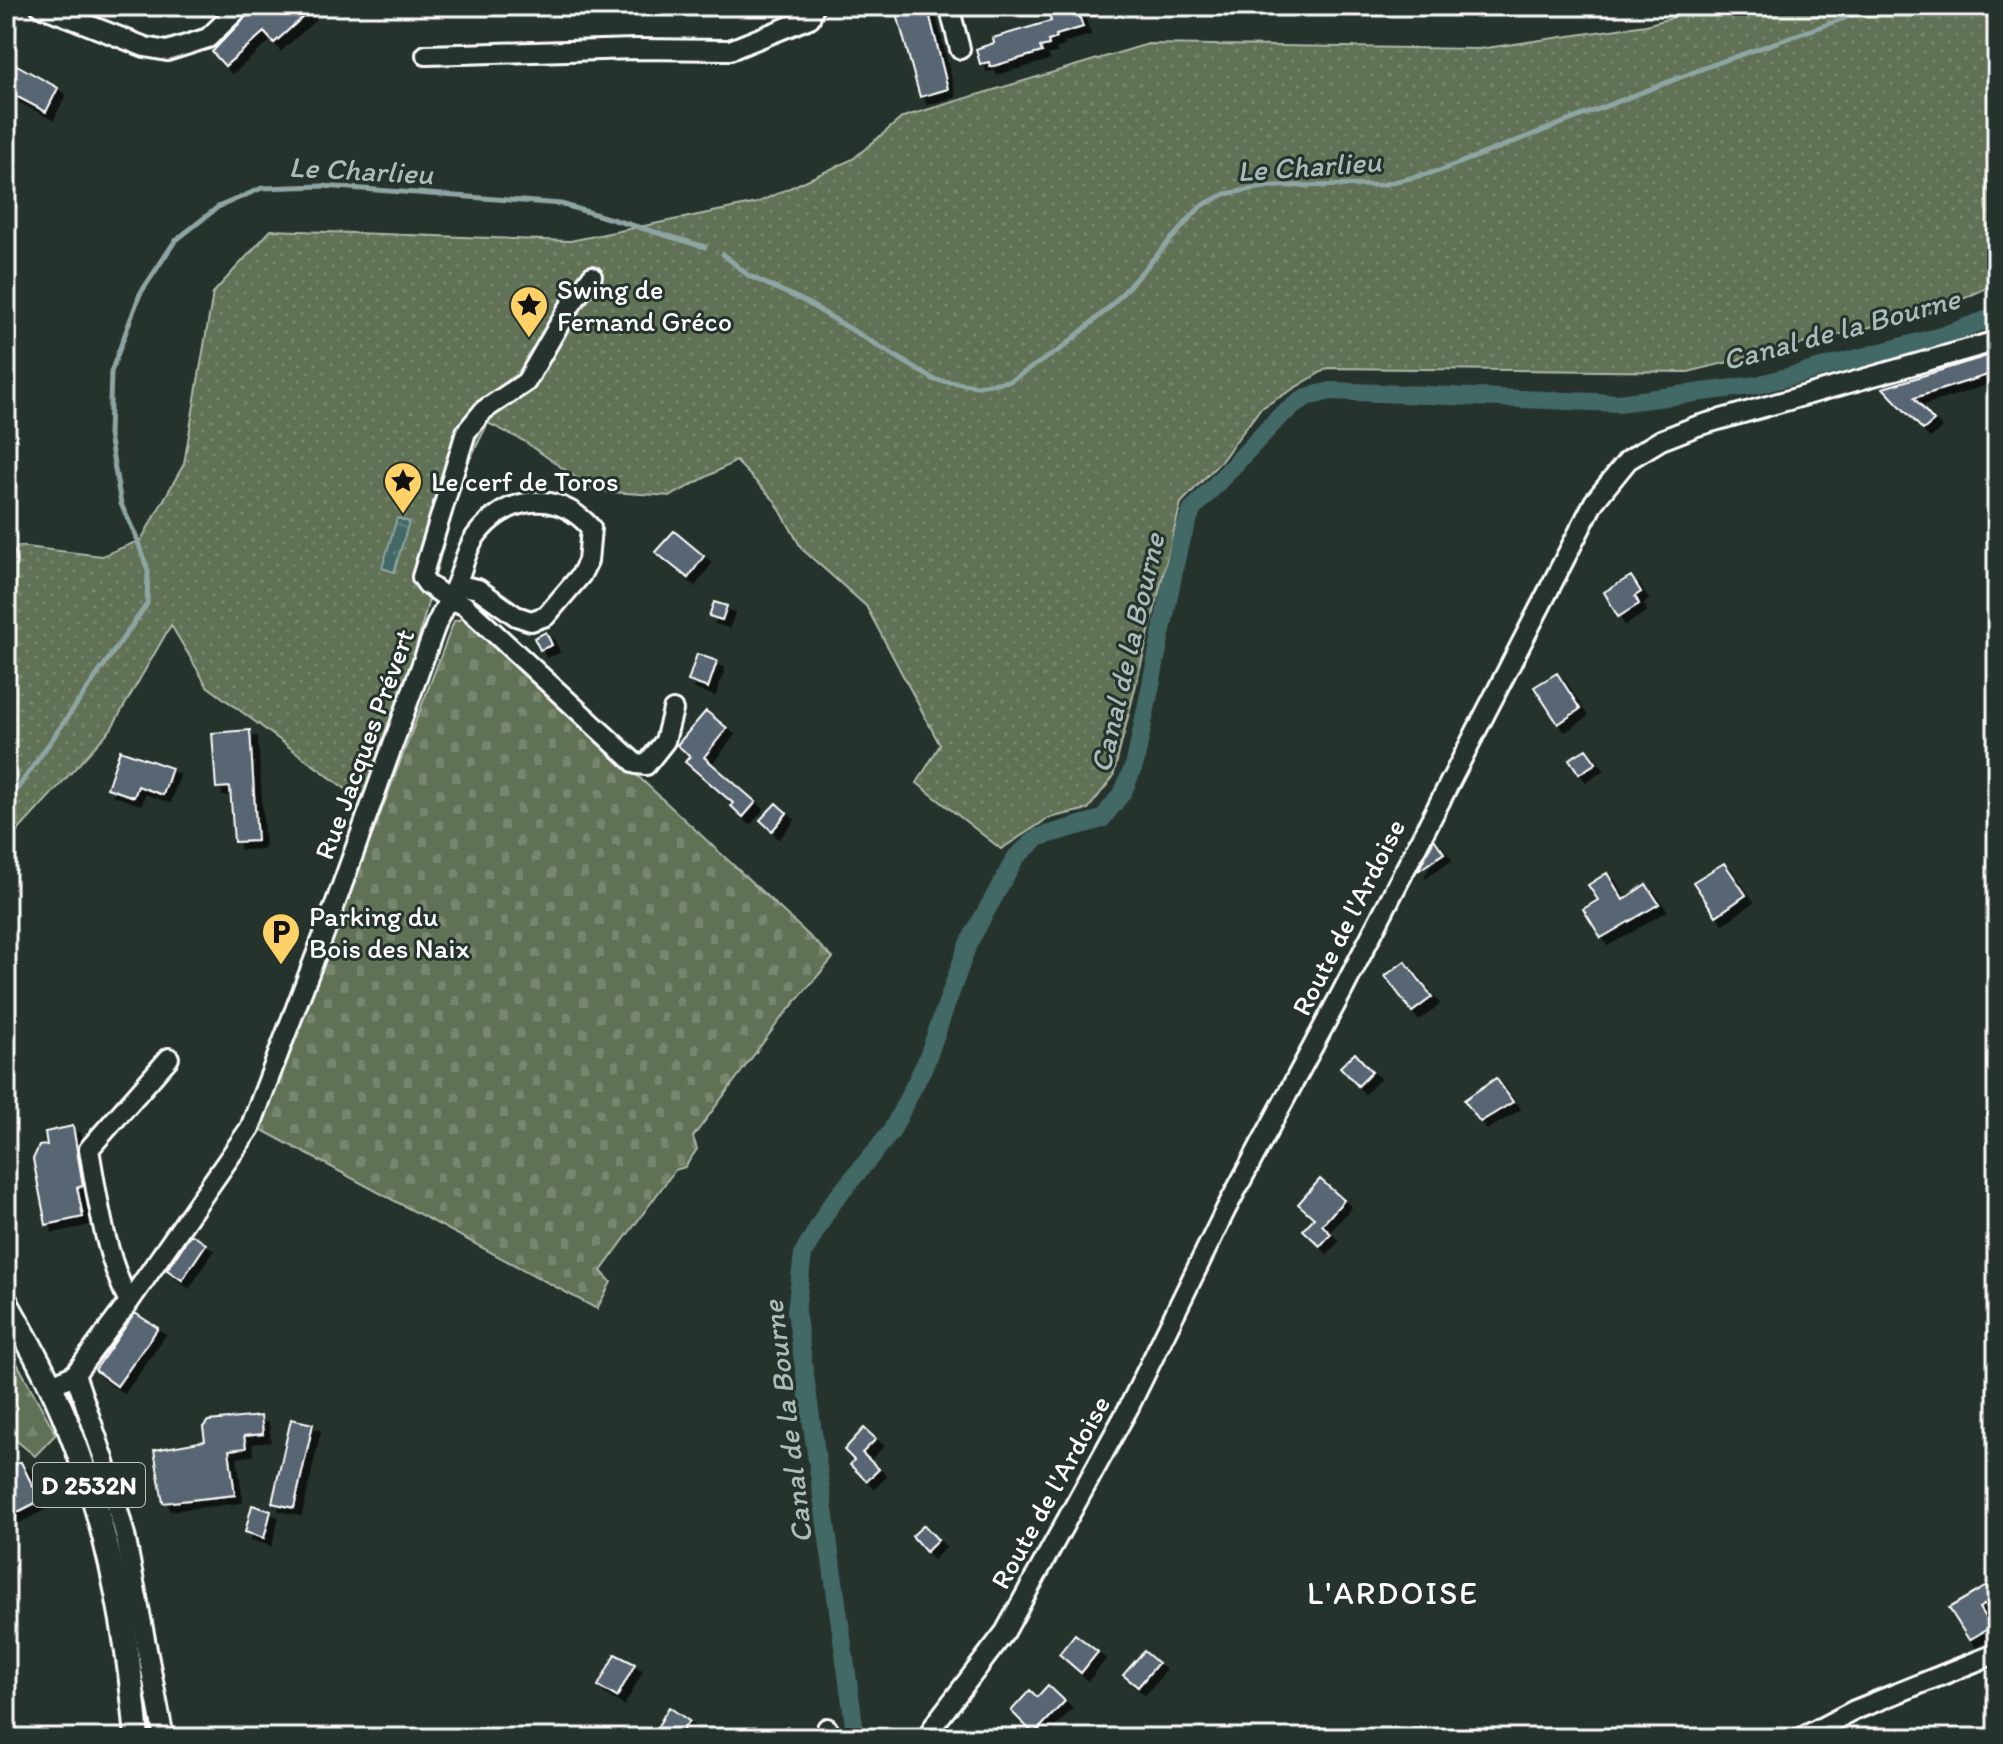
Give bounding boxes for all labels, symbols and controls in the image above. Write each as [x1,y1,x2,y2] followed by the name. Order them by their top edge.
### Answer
[1236,142,1383,189] water label: Le Charlieu
[288,148,435,192] water label: Le Charlieu
[557,272,732,338] place label: Swing de Fernand Gréco
[1718,279,1965,378] water label: Canal de la Bourne
[508,284,550,339] place icon: Swing de Fernand Gréco
[382,460,424,515] place icon: Le cerf de Toros
[431,464,619,498] place label: Le cerf de Toros
[1082,528,1173,776] water label: Canal de la Bourne
[306,624,422,864] street label: Rue Jacques Prévert
[1284,813,1412,1021] street label: Route de l'Ardoise
[309,899,469,965] place label: Parking du Bois des Naix
[260,911,302,966] parking icon: Parking du Bois des Naix
[754,1297,820,1545] water label: Canal de la Bourne
[983,1389,1117,1595] street label: Route de l'Ardoise
[33,1463,145,1507] road number: D 2532N
[1307,1574,1479,1612] district label: L'ARDOISE

